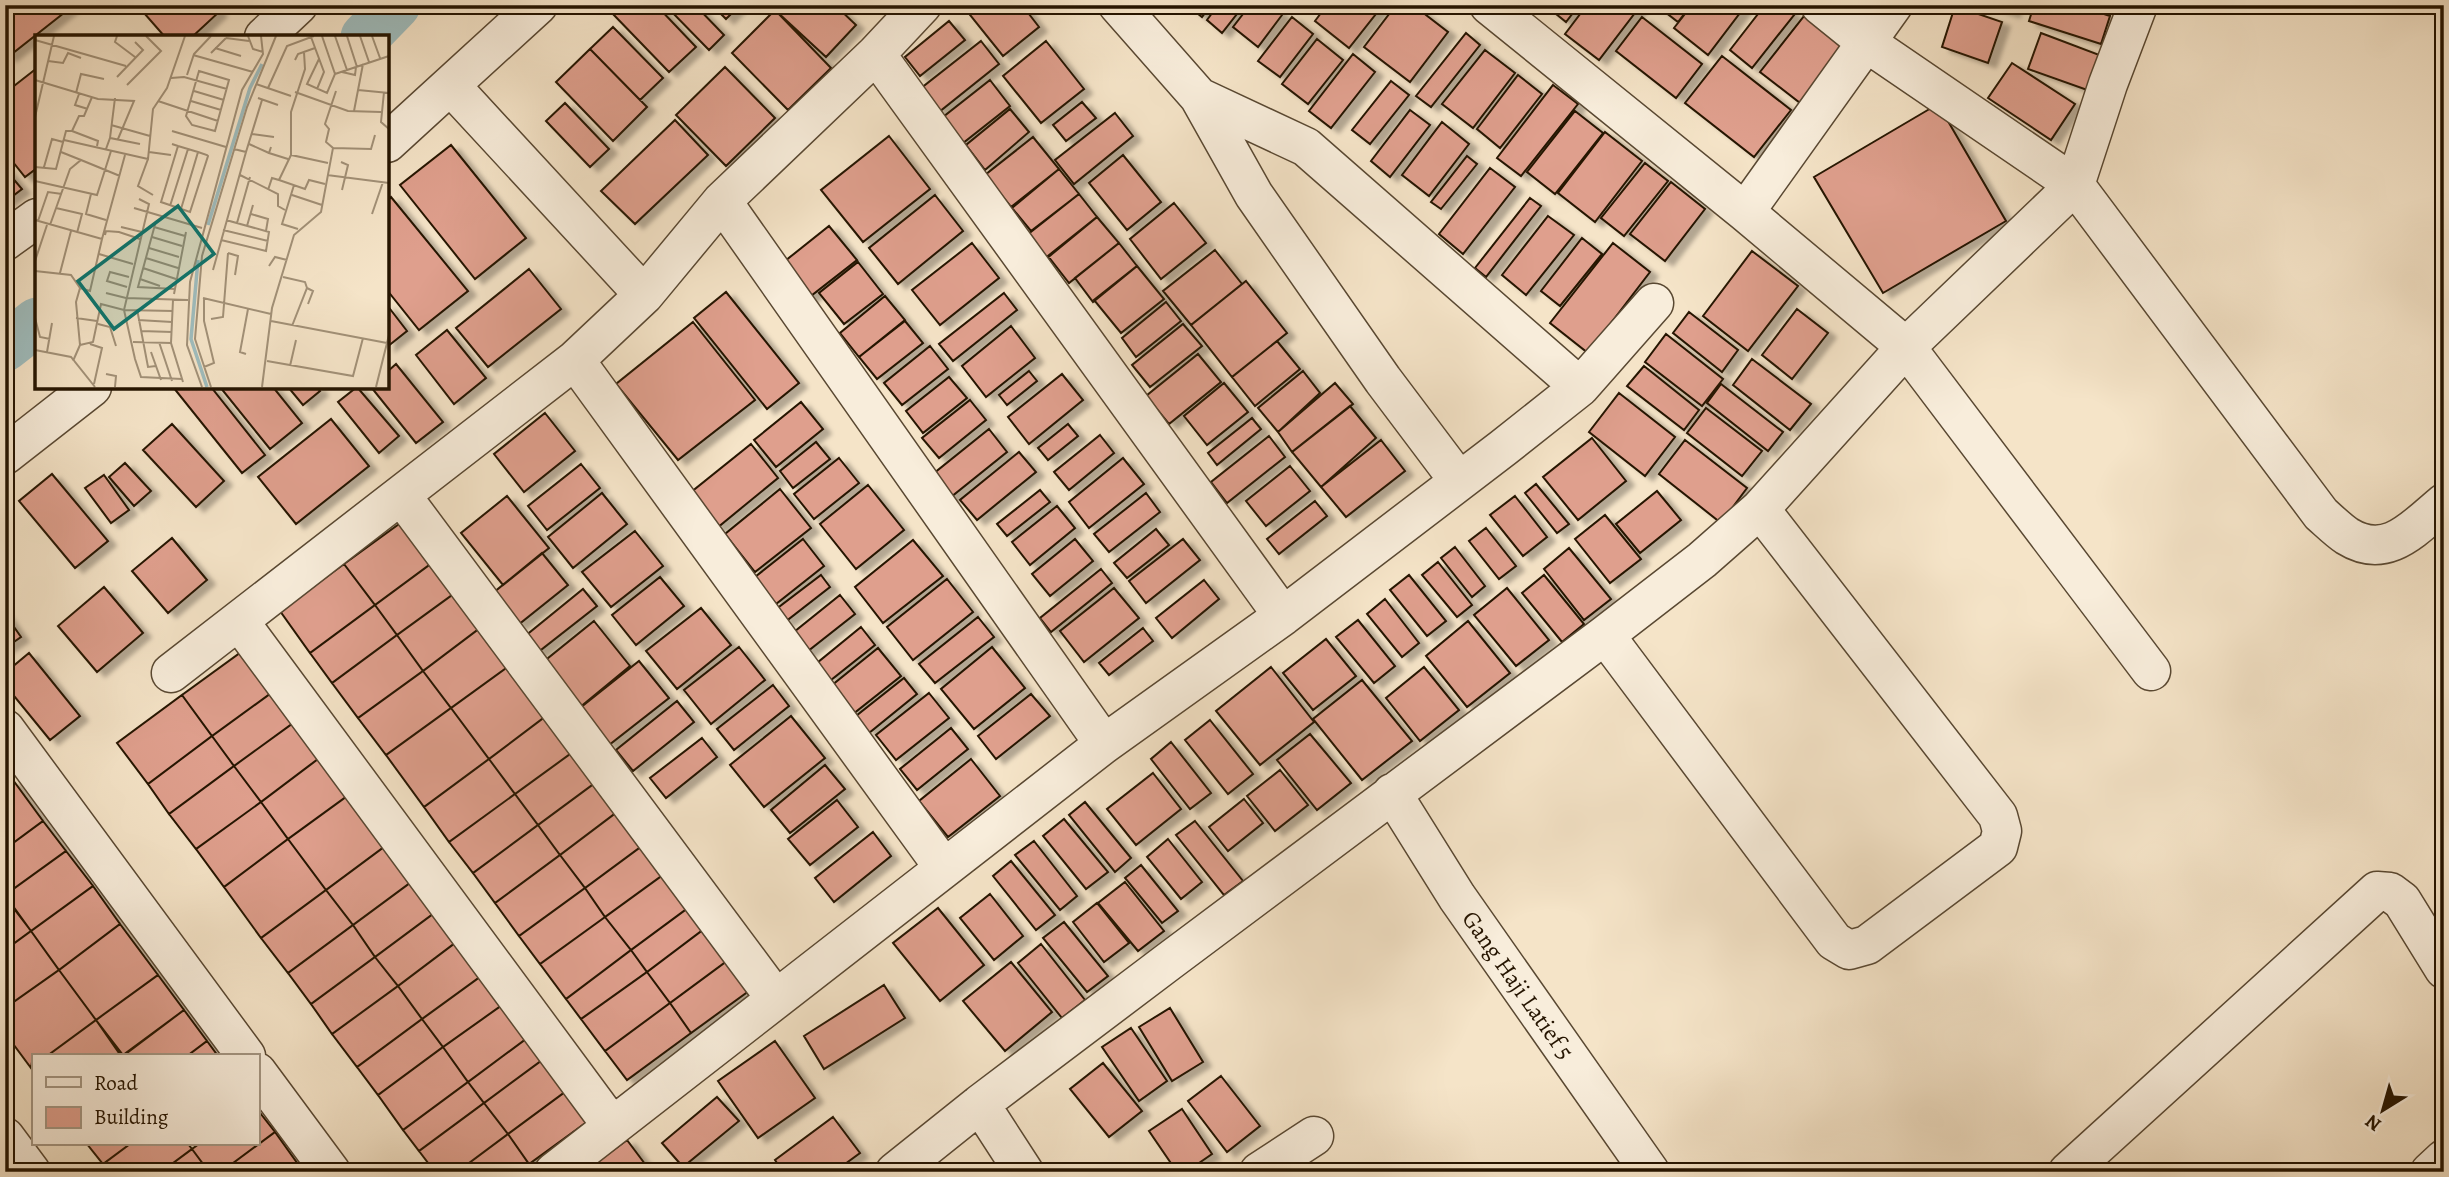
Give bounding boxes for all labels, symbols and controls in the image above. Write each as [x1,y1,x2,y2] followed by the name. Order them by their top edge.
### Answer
[35,35,388,388] inset map
[1455,904,1581,1066] street label: Gang Haji Latief 5
[32,1054,259,1146] legend
[94,1069,138,1097] text: Road
[2348,1076,2418,1146] north arrow
[94,1103,169,1131] text: Building
[2360,1108,2387,1137] text: N

